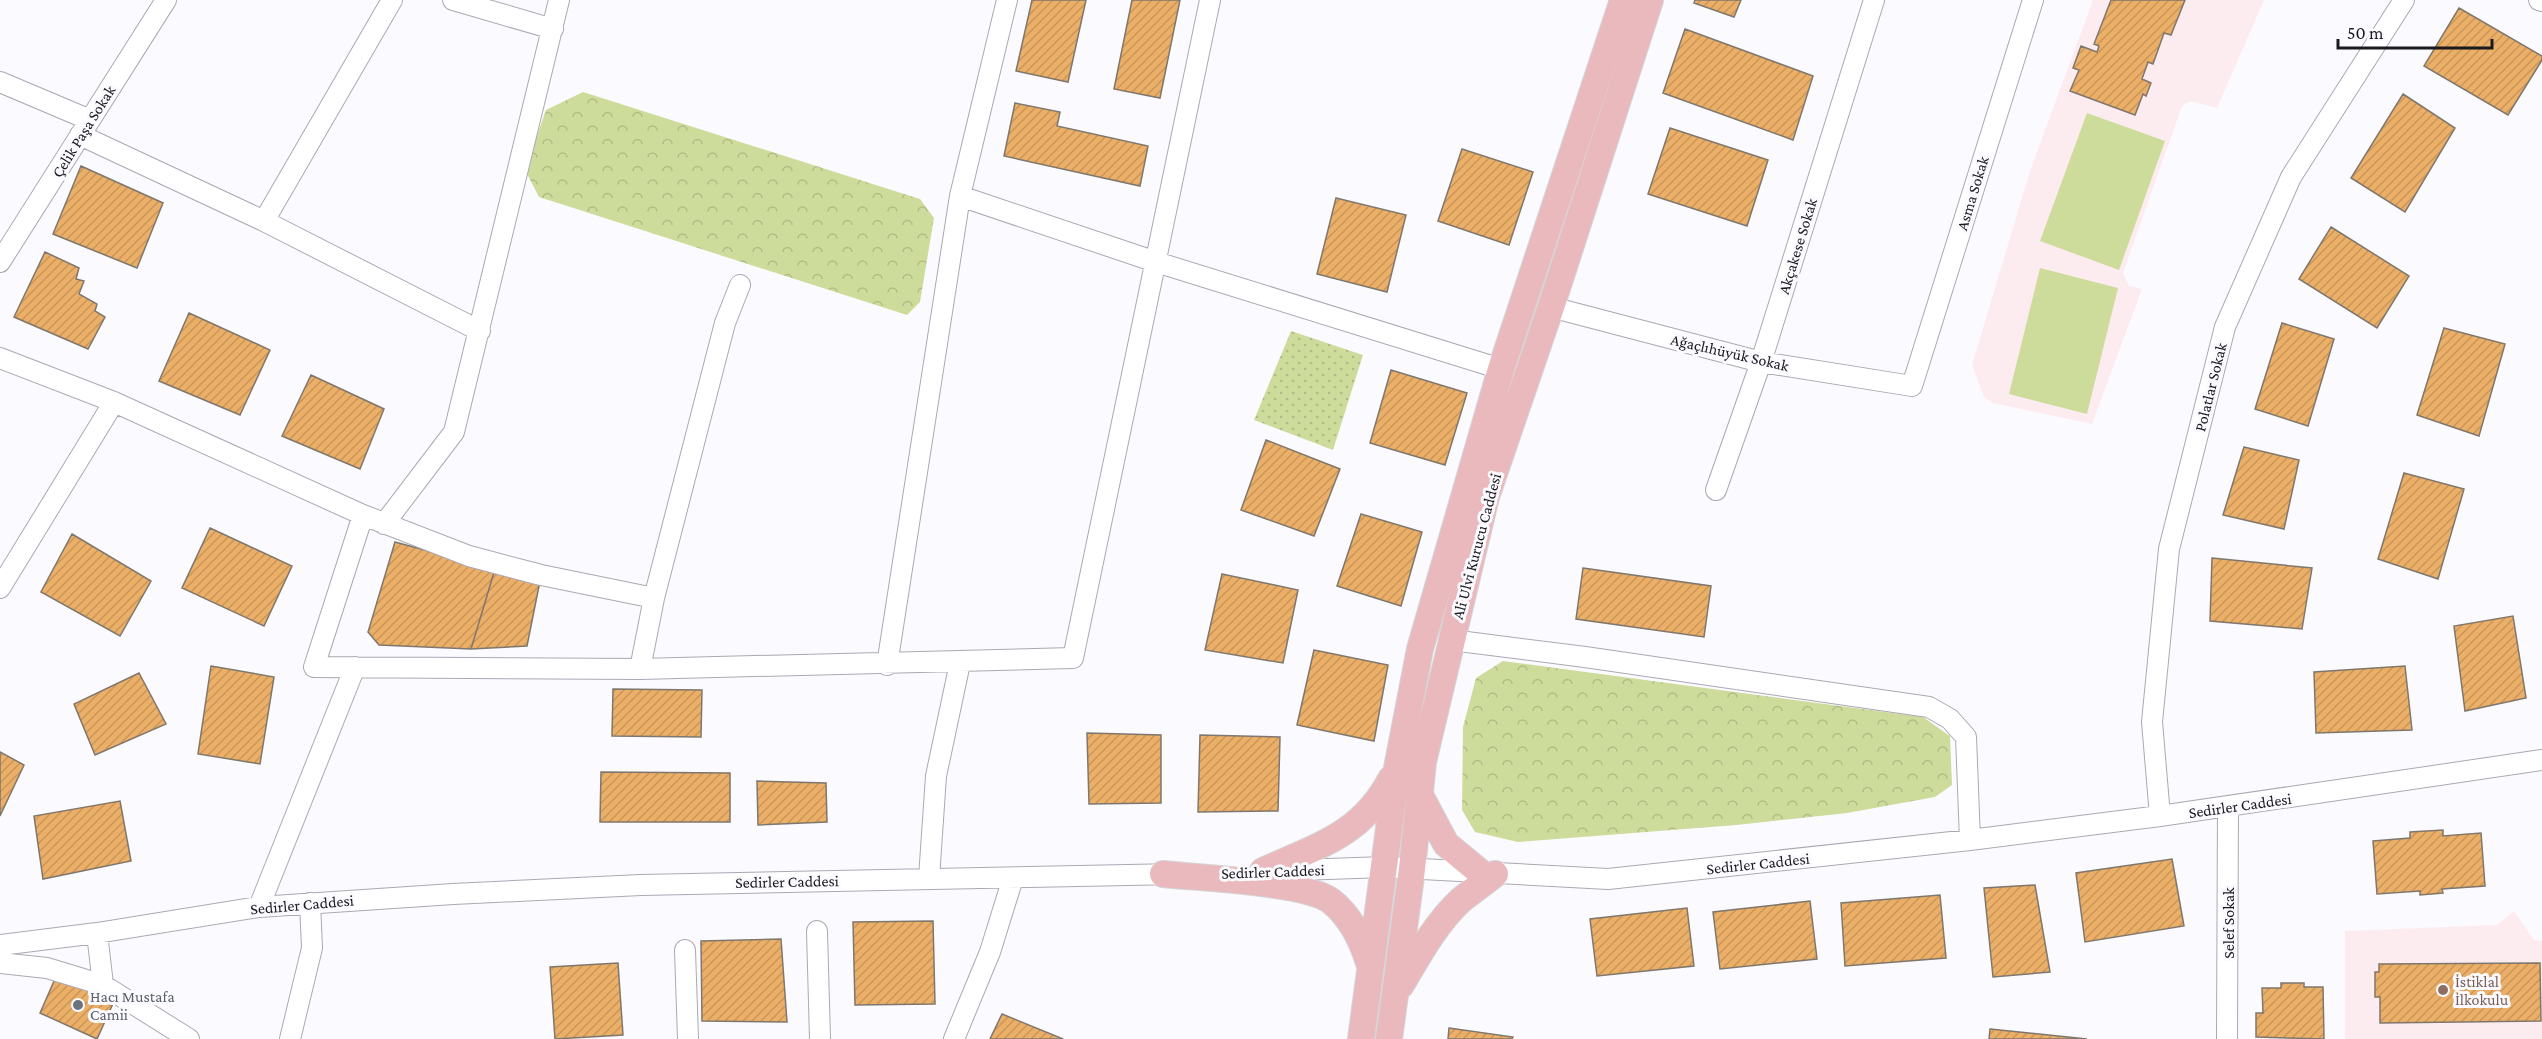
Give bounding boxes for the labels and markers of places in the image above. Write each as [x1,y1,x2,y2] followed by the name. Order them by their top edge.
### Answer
[2455,973,2509,1008] place label: İstiklal İlkokulu
[2436,983,2450,997] marker: İstiklal İlkokulu
[90,988,175,1023] place label: Hacı Mustafa Camii
[71,998,85,1012] marker: Hacı Mustafa Camii

